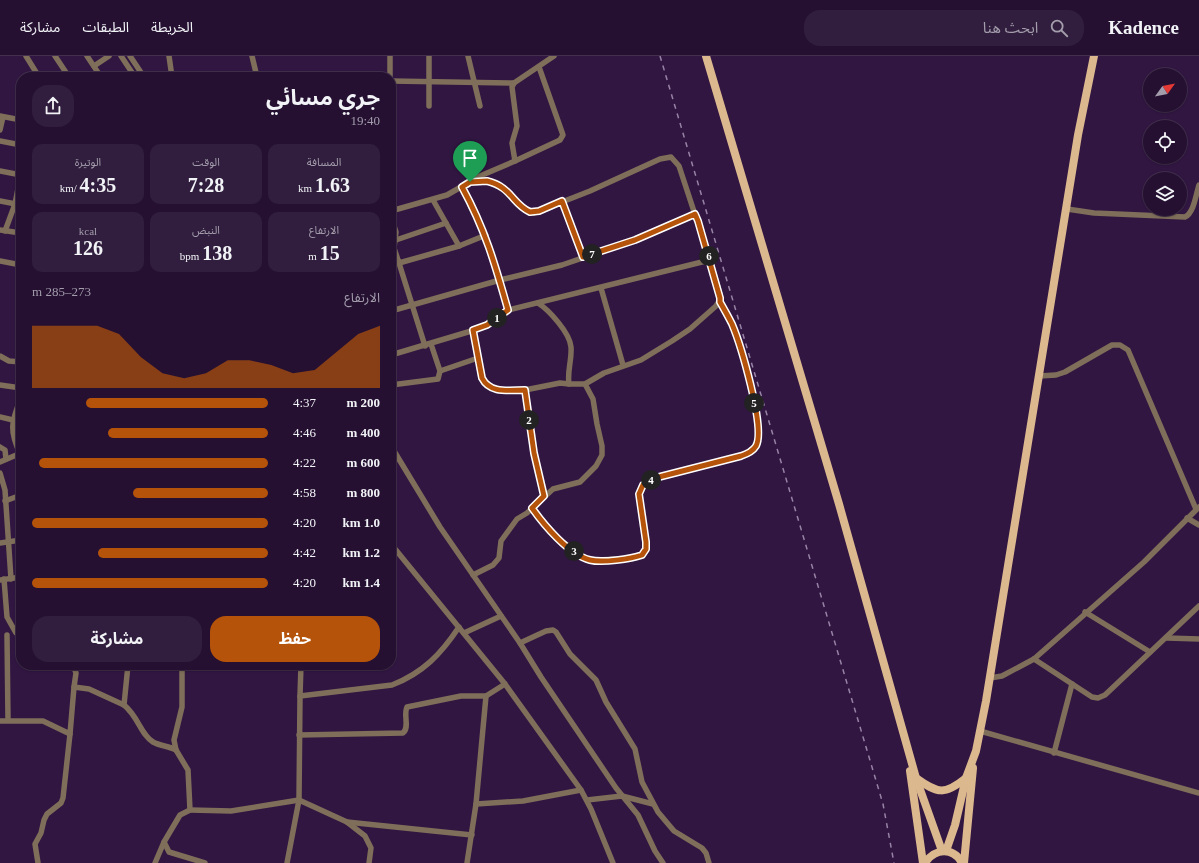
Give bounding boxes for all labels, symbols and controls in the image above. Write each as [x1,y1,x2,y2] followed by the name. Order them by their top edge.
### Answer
[804,10,1084,46] search box
[1048,17,1070,39] icon: search
[1108,17,1179,38] text: Kadence
[20,20,60,35] text: مشاركة
[82,20,129,35] text: الطبقات
[151,20,193,35] text: الخريطة
[983,20,1038,36] text: ابحث هنا
[1143,68,1187,112] north arrow
[1143,68,1187,216] map controls
[32,85,74,127] button: share
[266,85,380,110] text: جري مسائي
[350,113,380,128] text: 19:40
[1143,120,1187,164] button: locate
[453,141,487,182] pin
[459,147,481,169] icon: arrive
[75,156,101,168] text: الوتيرة
[192,156,220,168] text: الوقت
[307,156,341,168] text: المسافة
[1143,172,1187,216] button: layers
[80,174,116,196] text: 4:35
[188,174,224,196] text: 7:28
[315,174,350,196] text: 1.63
[60,182,80,194] text: /km
[298,182,315,194] text: km
[192,224,220,236] text: النبض
[309,224,339,236] text: الارتفاع
[79,225,97,237] text: kcal
[73,237,103,259] text: 126
[202,242,232,264] text: 138
[320,242,340,264] text: 15
[582,244,602,264] pin: 7
[699,246,719,266] pin: 6
[589,248,595,260] text: 7
[180,250,202,262] text: bpm
[308,250,320,262] text: m
[706,250,712,262] text: 6
[32,284,91,299] text: 273–285 m
[344,290,380,305] text: الارتفاع
[487,308,507,328] pin: 1
[494,312,500,324] text: 1
[744,393,764,413] pin: 5
[293,395,316,410] text: 4:37
[346,395,380,410] text: 200 m
[751,397,757,409] text: 5
[519,410,539,430] pin: 2
[526,414,532,426] text: 2
[293,425,316,440] text: 4:46
[346,425,380,440] text: 400 m
[293,455,316,470] text: 4:22
[346,455,380,470] text: 600 m
[641,470,661,490] pin: 4
[648,474,654,486] text: 4
[293,485,316,500] text: 4:58
[346,485,380,500] text: 800 m
[293,515,316,530] text: 4:20
[342,515,380,530] text: 1.0 km
[564,541,584,561] pin: 3
[293,545,316,560] text: 4:42
[342,545,380,560] text: 1.2 km
[571,545,577,557] text: 3
[293,575,316,590] text: 4:20
[342,575,380,590] text: 1.4 km
[32,616,202,662] button: مشاركة
[210,616,380,662] button: حفظ

